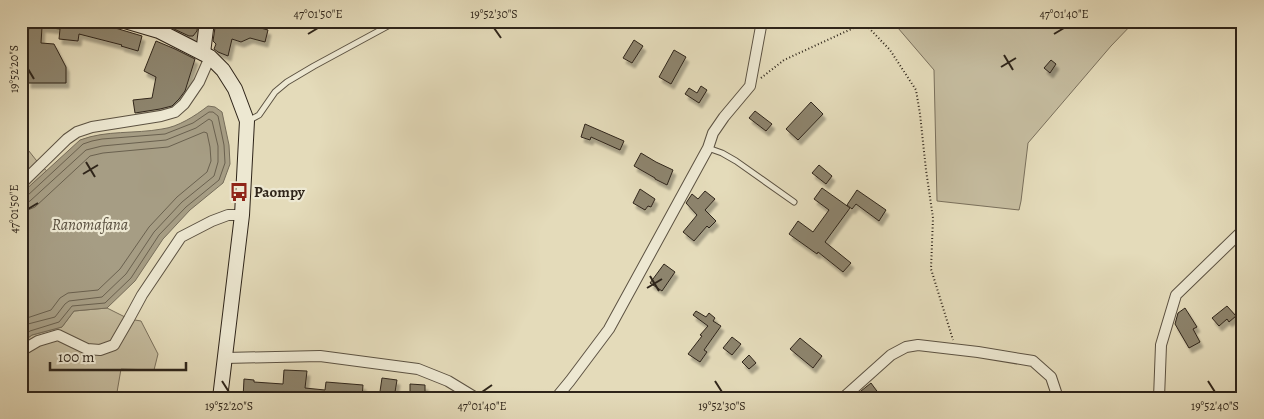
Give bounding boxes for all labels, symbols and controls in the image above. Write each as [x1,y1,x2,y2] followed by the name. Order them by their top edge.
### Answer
[294,6,342,22] text: 47°01'50"E
[470,6,518,22] text: 19°52'30"S
[1039,6,1089,22] text: 47°01'40"E
[6,45,22,93] text: 19°52'20"S
[228,181,250,203] bus stop icon: Paompy
[254,182,306,202] place label: Paompy
[6,185,22,233] text: 47°01'50"E
[52,214,129,236] water label: Ranomafana
[50,339,186,371] scale bar
[58,347,95,367] text: 100 m
[205,398,253,414] text: 19°52'20"S
[457,398,507,414] text: 47°01'40"E
[698,398,746,414] text: 19°52'30"S
[1191,398,1239,414] text: 19°52'40"S

